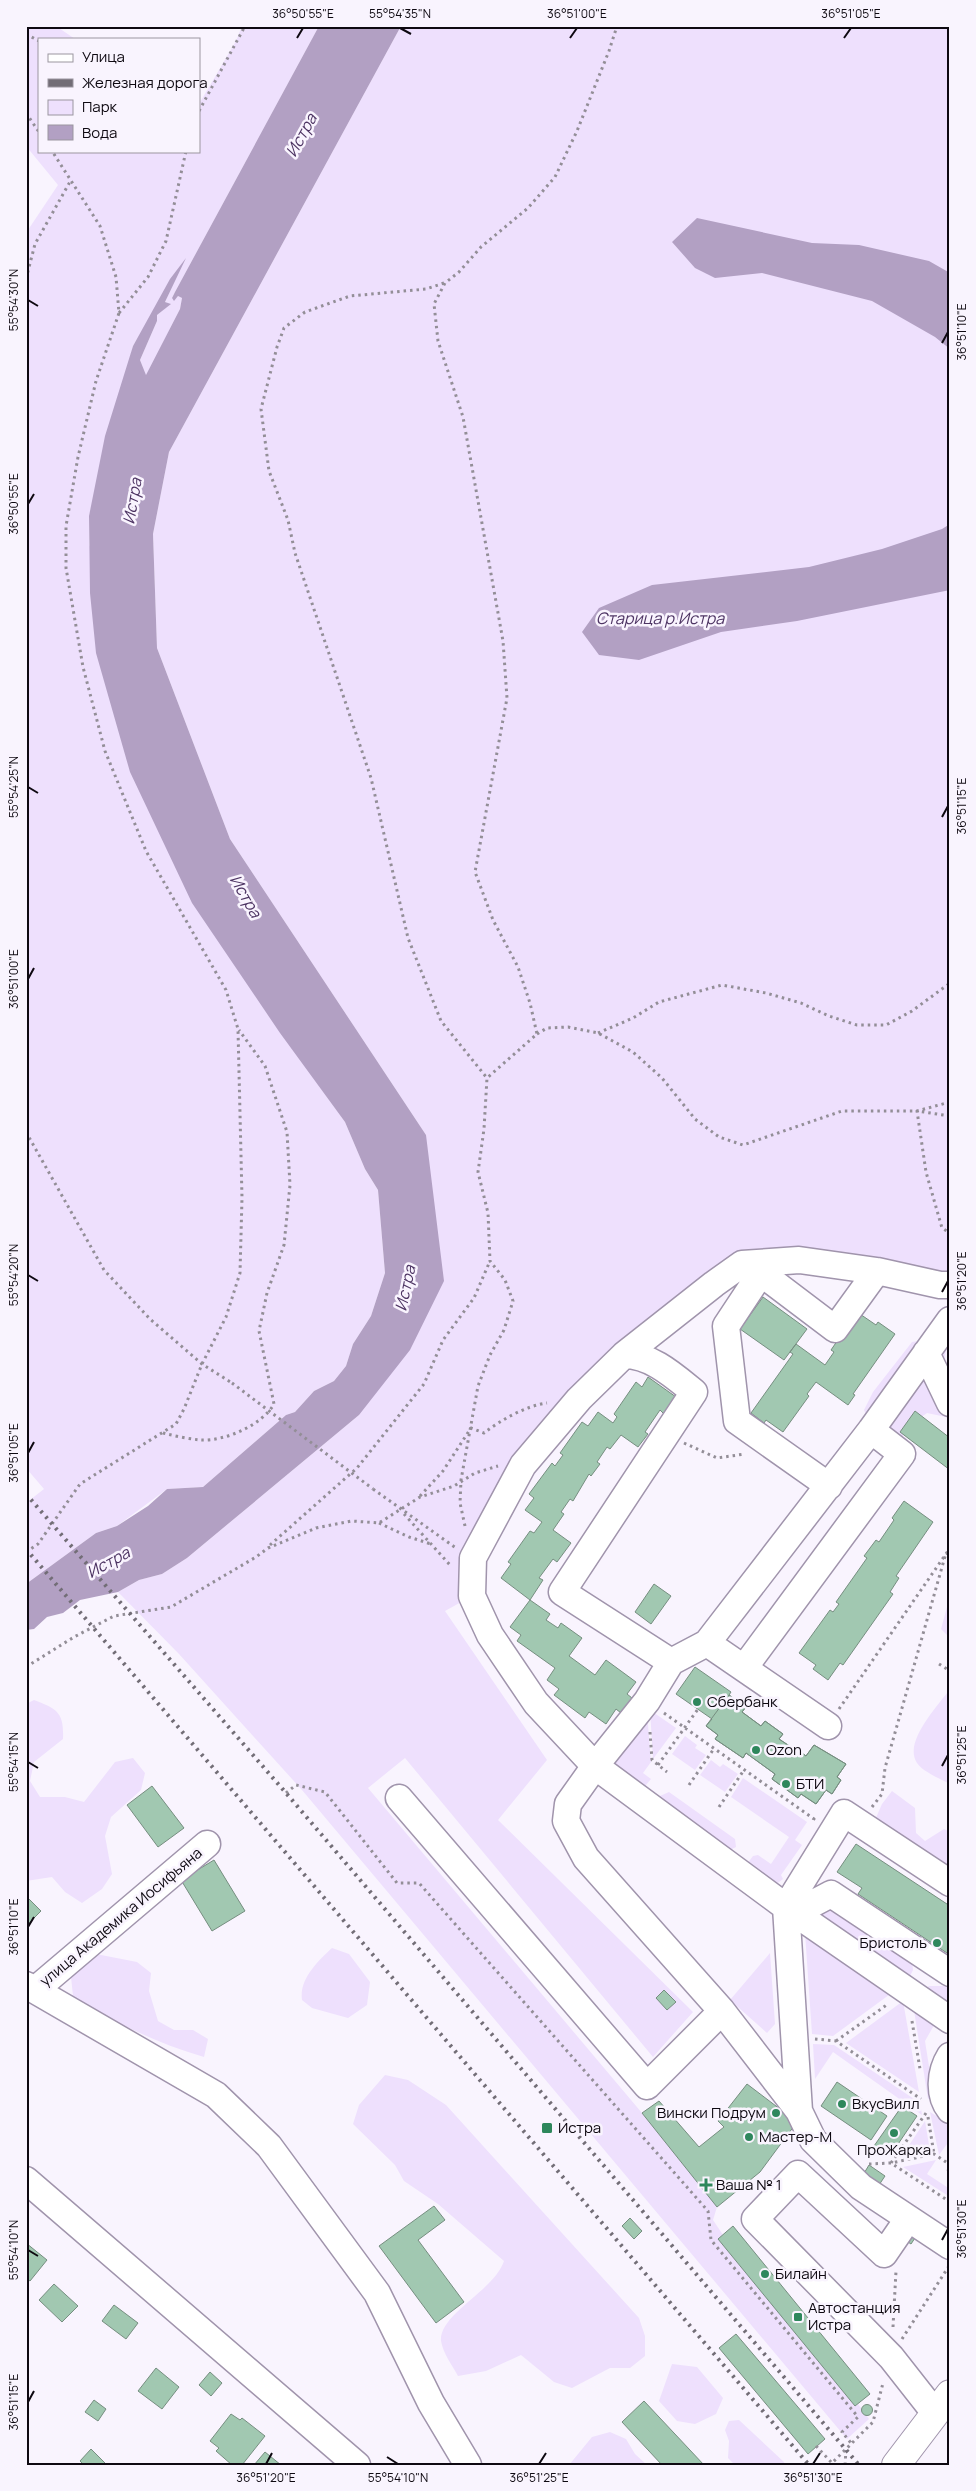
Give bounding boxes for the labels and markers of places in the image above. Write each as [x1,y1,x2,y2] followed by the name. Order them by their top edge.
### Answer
[707,1691,778,1712] place label: Сбербанк
[691,1696,703,1708] marker: Сбербанк
[766,1739,802,1760] place label: Ozon
[750,1744,762,1756] marker: Ozon
[796,1773,824,1794] place label: БТИ
[780,1778,792,1790] marker: БТИ
[859,1932,927,1953] place label: Бристоль
[931,1937,943,1949] marker: Бристоль
[852,2093,920,2114] place label: ВкусВилл
[836,2098,848,2110] marker: ВкусВилл
[657,2102,766,2123] place label: Вински Подрум
[770,2107,782,2119] marker: Вински Подрум
[558,2117,601,2138] place label: Истра
[540,2121,554,2135] marker: Истра
[759,2126,832,2147] place label: Мастер-М
[888,2127,900,2139] marker: ПроЖарка
[743,2131,755,2143] marker: Мастер-М
[857,2139,931,2160] place label: ПроЖарка
[716,2174,782,2195] place label: Ваша № 1
[700,2179,712,2191] marker: Ваша № 1
[775,2263,827,2284] place label: Билайн
[759,2268,771,2280] marker: Билайн
[808,2297,901,2335] place label: Автостанция Истра
[792,2311,804,2323] marker: Автостанция Истра

